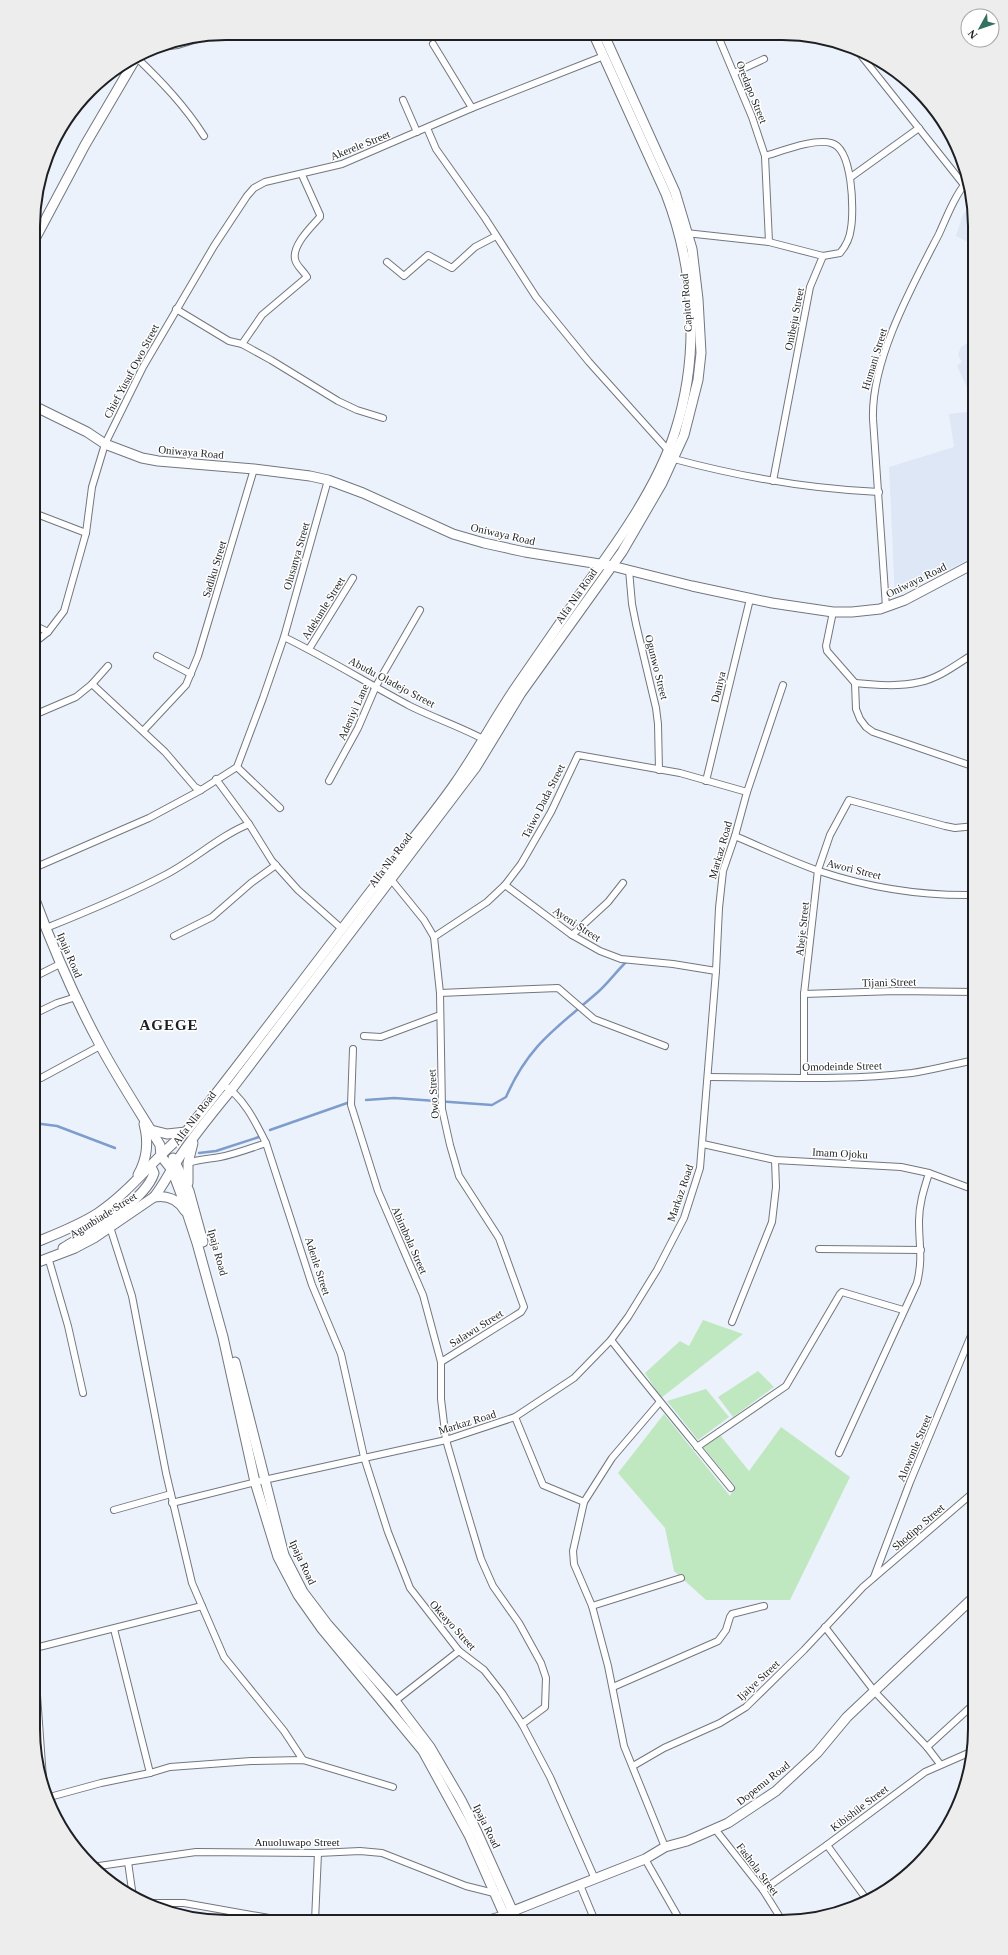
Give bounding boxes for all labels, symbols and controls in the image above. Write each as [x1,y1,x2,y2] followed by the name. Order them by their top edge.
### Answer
[960,8,1000,48] north arrow
[965,27,979,41] text: N
[734,59,770,125] street label: Oredapo Street
[328,128,392,162] street label: Akerele Street
[678,273,694,333] street label: Capitol Road
[782,287,806,351] street label: Onibeju Street
[101,322,161,420] street label: Chief Yusuf Owo Street
[859,327,889,391] street label: Humani Street
[158,443,225,461] street label: Oniwaya Road
[281,521,311,591] street label: Olusanya Street
[470,521,537,547] street label: Oniwaya Road
[200,539,228,599] street label: Sadiku Street
[884,560,949,600] street label: Oniwaya Road
[553,566,600,626] street label: Alfa Nla Road
[299,575,347,641] street label: Adekunle Street
[643,633,671,701] street label: Ogunwo Street
[347,654,437,710] street label: Abudu Oladejo Street
[708,670,728,704] street label: Daniya
[335,682,371,742] street label: Adeniyi Lane
[519,762,567,840] street label: Taiwo Dada Street
[706,819,734,880] street label: Markaz Road
[366,830,414,889] street label: Alfa Nla Road
[826,856,882,882] street label: Awori Street
[793,901,811,957] street label: Abeje Street
[551,904,603,944] street label: Ayeni Street
[55,931,85,980] street label: Ipaja Road
[862,976,916,988] street label: Tijani Street
[139,1017,199,1033] district label: AGEGE
[802,1059,882,1073] street label: Omodeinde Street
[425,1069,441,1119] street label: Owo Street
[170,1088,218,1147] street label: Alfa Nla Road
[812,1146,869,1160] street label: Imam Ojoku
[665,1162,696,1223] street label: Markaz Road
[67,1190,139,1240] street label: Agunbiade Street
[390,1204,430,1276] street label: Abimbola Street
[206,1227,230,1277] street label: Ipaja Road
[303,1236,333,1296] street label: Adenle Street
[447,1307,505,1349] street label: Salawu Street
[437,1407,498,1436] street label: Markaz Road
[894,1413,934,1483] street label: Alowonle Street
[890,1501,946,1553] street label: Shodipo Street
[287,1538,319,1587] street label: Ipaja Road
[428,1598,478,1652] street label: Okeayo Street
[734,1657,782,1703] street label: Ijaiye Street
[734,1758,792,1807] street label: Dopemu Road
[828,1783,890,1833] street label: Kibishile Street
[471,1802,503,1851] street label: Ipaja Road
[254,1836,340,1848] street label: Anuoluwapo Street
[734,1840,782,1898] street label: Fashola Street

